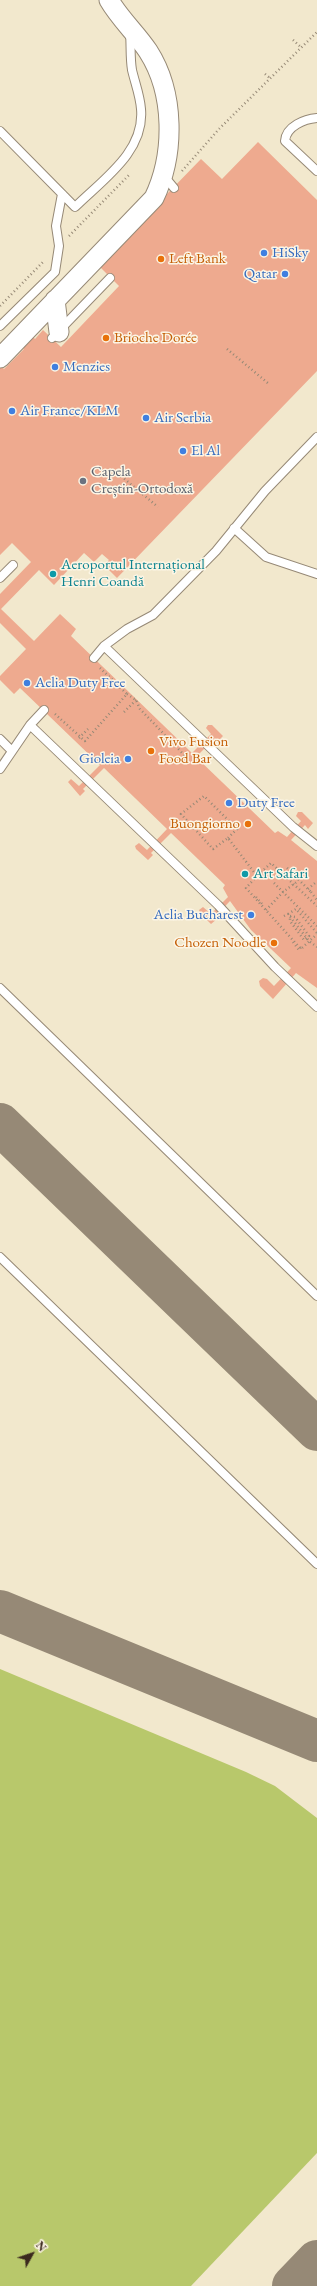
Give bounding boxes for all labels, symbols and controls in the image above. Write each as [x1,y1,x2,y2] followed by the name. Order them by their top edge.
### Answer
[272,244,308,262] place label: HiSky
[259,248,269,258] marker: HiSky
[169,250,226,268] place label: Left Bank
[156,254,166,264] marker: Left Bank
[244,265,277,283] place label: Qatar
[280,269,290,279] marker: Qatar
[114,329,197,347] place label: Brioche Dorée
[101,333,111,343] marker: Brioche Dorée
[63,358,110,376] place label: Menzies
[50,362,60,372] marker: Menzies
[20,402,119,420] place label: Air France/KLM
[7,406,17,416] marker: Air France/KLM
[154,409,211,427] place label: Air Serbia
[141,413,151,423] marker: Air Serbia
[191,442,220,460] place label: El Al
[178,446,188,456] marker: El Al
[91,463,193,498] place label: Capela Creștin-Ortodoxă
[78,476,88,486] marker: Capela Creștin-Ortodoxă
[61,556,205,591] place label: Aeroportul Internațional Henri Coandă
[48,569,58,579] marker: Aeroportul Internațional Henri Coandă
[35,674,125,692] place label: Aelia Duty Free
[22,678,32,688] marker: Aelia Duty Free
[159,733,229,768] place label: Vivo Fusion Food Bar
[146,746,156,756] marker: Vivo Fusion Food Bar
[79,750,120,768] place label: Gioleia
[123,754,133,764] marker: Gioleia
[237,794,295,812] place label: Duty Free
[224,798,234,808] marker: Duty Free
[170,815,240,833] place label: Buongiorno
[243,819,253,829] marker: Buongiorno
[253,865,308,883] place label: Art Safari
[240,869,250,879] marker: Art Safari
[154,906,243,924] place label: Aelia Bucharest
[246,910,256,920] marker: Aelia Bucharest
[174,934,266,952] place label: Chozen Noodle
[269,938,279,948] marker: Chozen Noodle
[12,2234,52,2274] north arrow
[33,2238,49,2254] text: N

